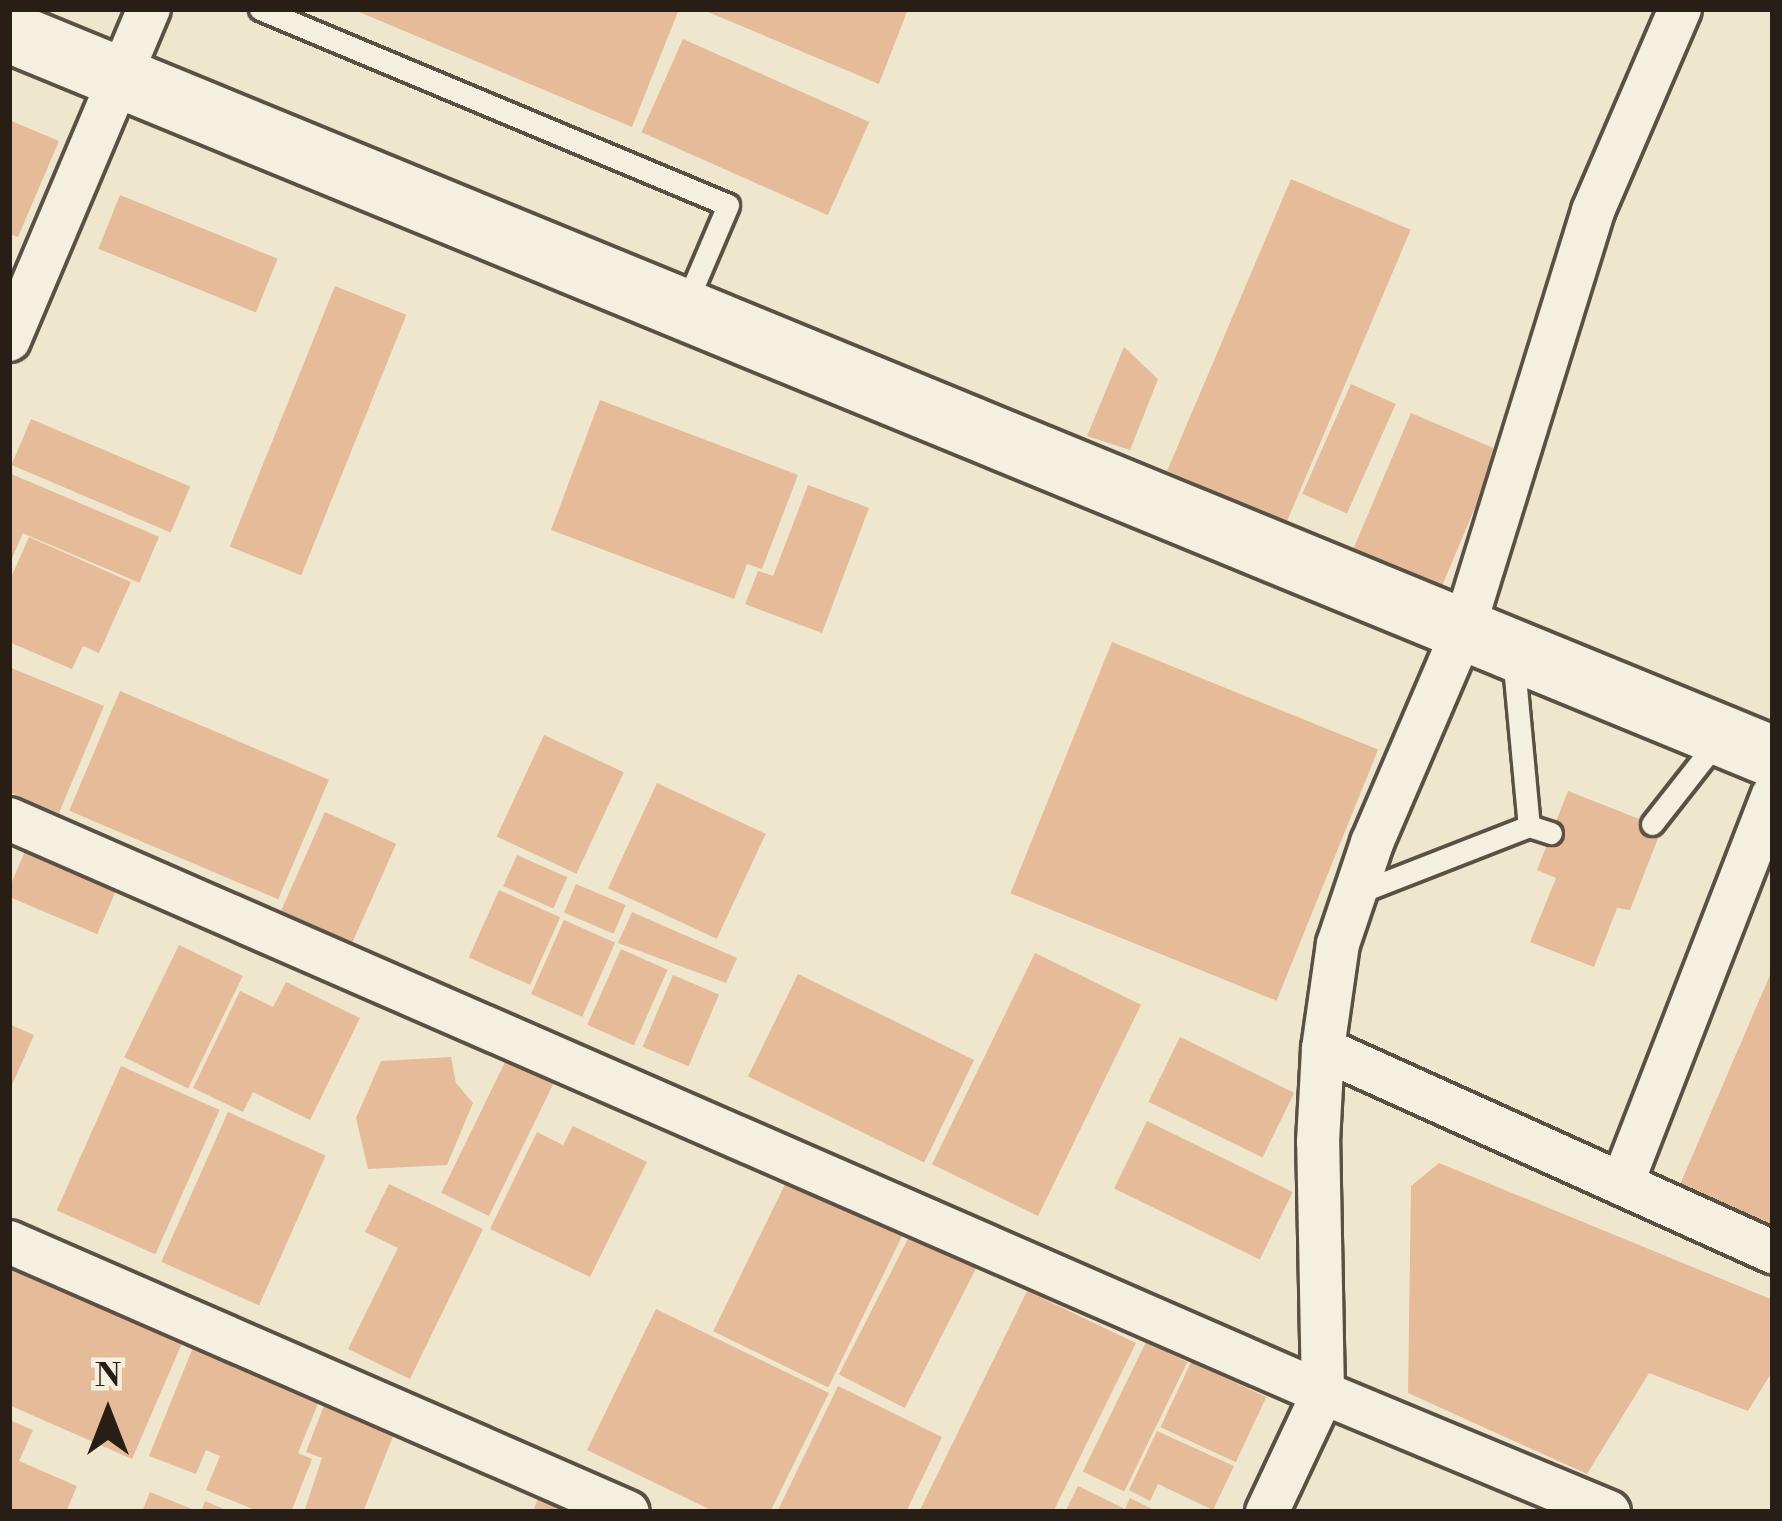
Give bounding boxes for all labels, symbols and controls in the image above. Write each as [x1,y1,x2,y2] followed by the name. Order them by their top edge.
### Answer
[48,1353,168,1473] north arrow
[95,1356,121,1397] text: N

